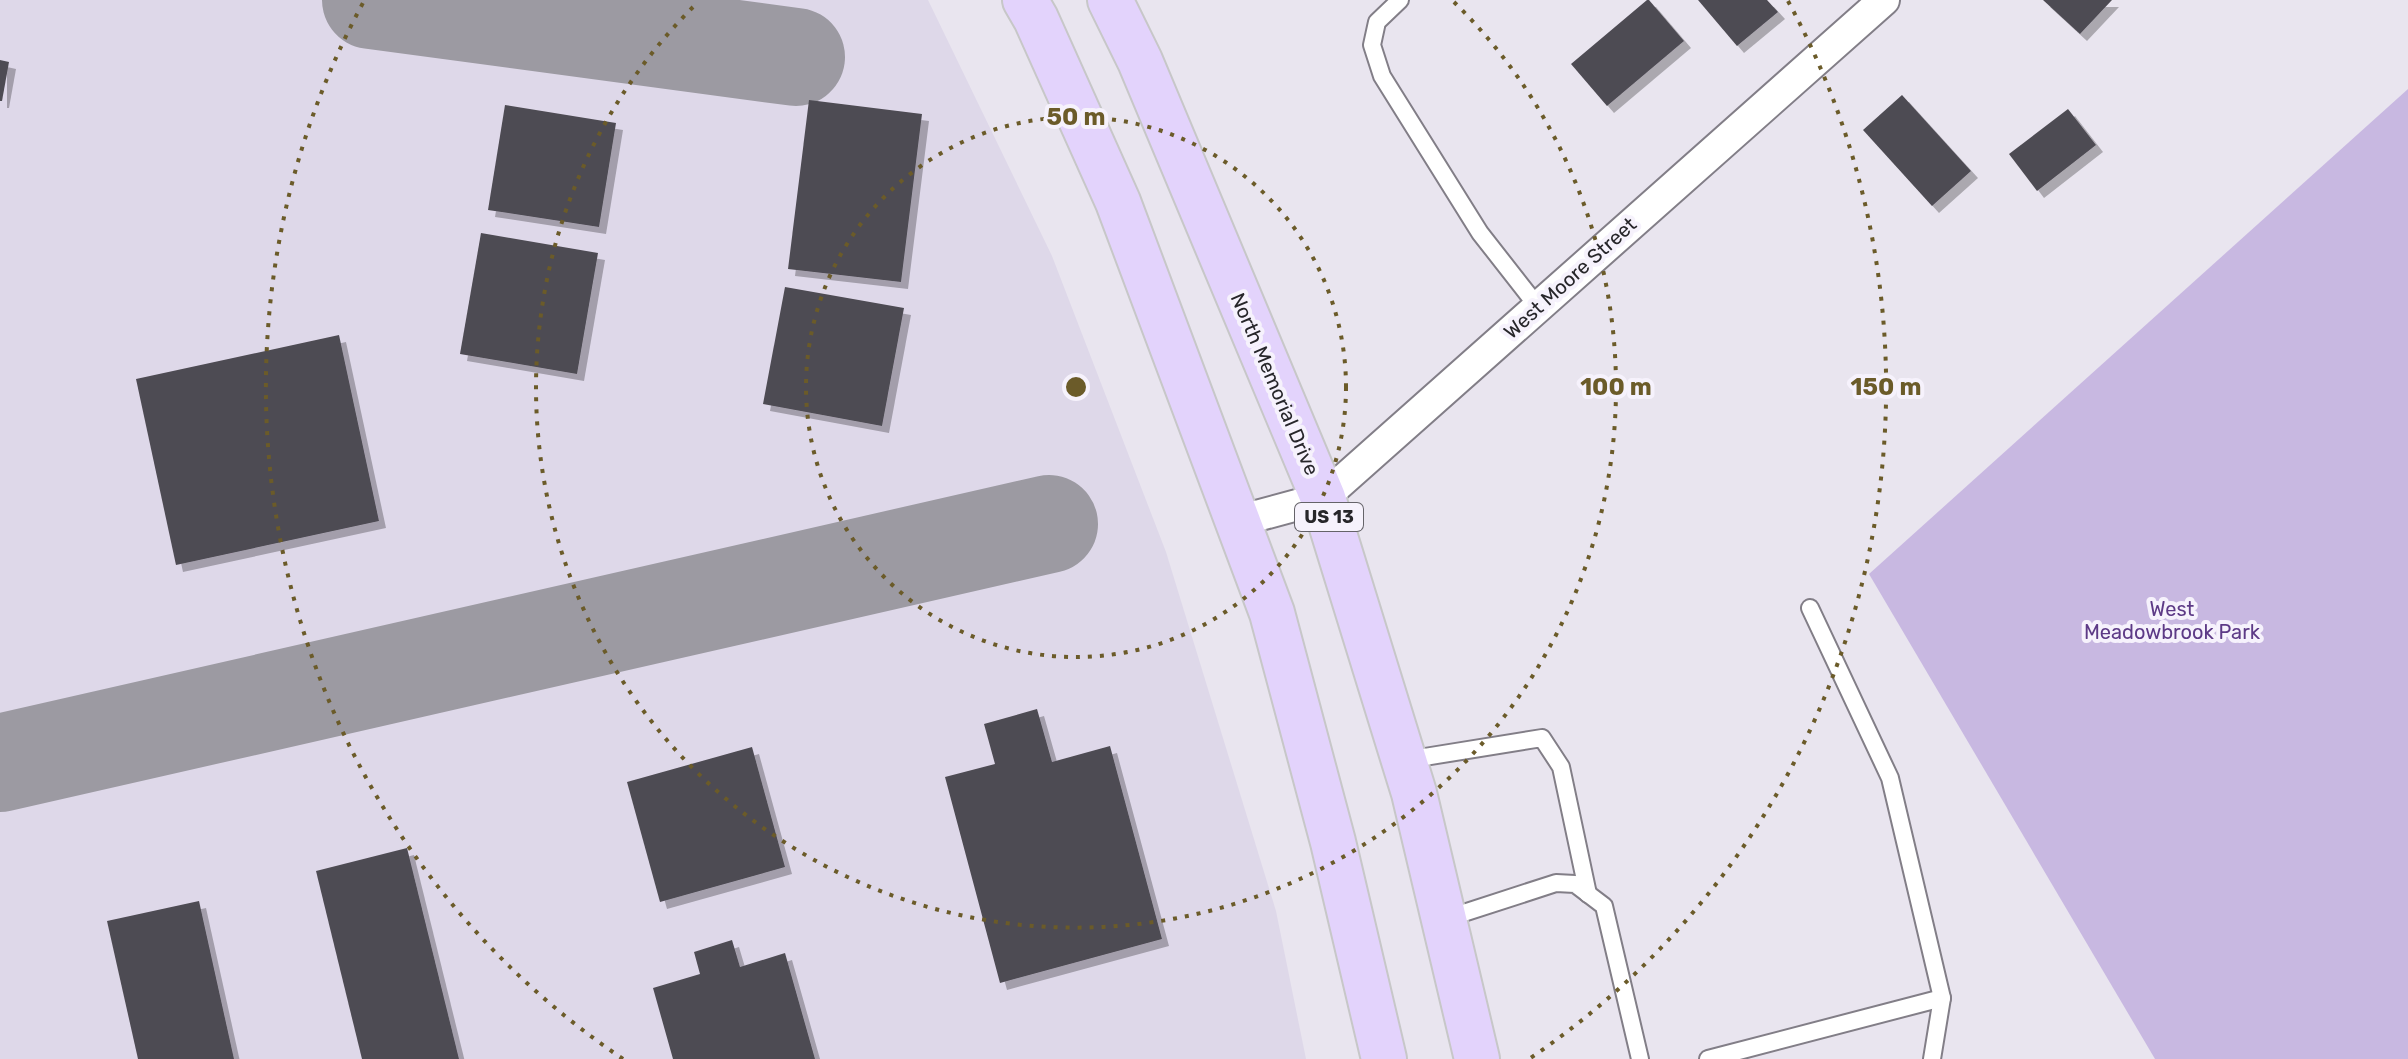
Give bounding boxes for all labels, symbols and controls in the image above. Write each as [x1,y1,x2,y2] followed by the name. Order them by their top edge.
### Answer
[1047,103,1105,131] text: 50 m
[1499,212,1641,344] street label: West Moore Street
[1226,289,1324,479] street label: North Memorial Drive
[1062,373,1090,401] centre of rings
[1580,373,1652,401] text: 100 m
[1851,373,1921,401] text: 150 m
[1295,503,1363,531] road number: US 13
[2084,597,2261,644] park label: West Meadowbrook Park

